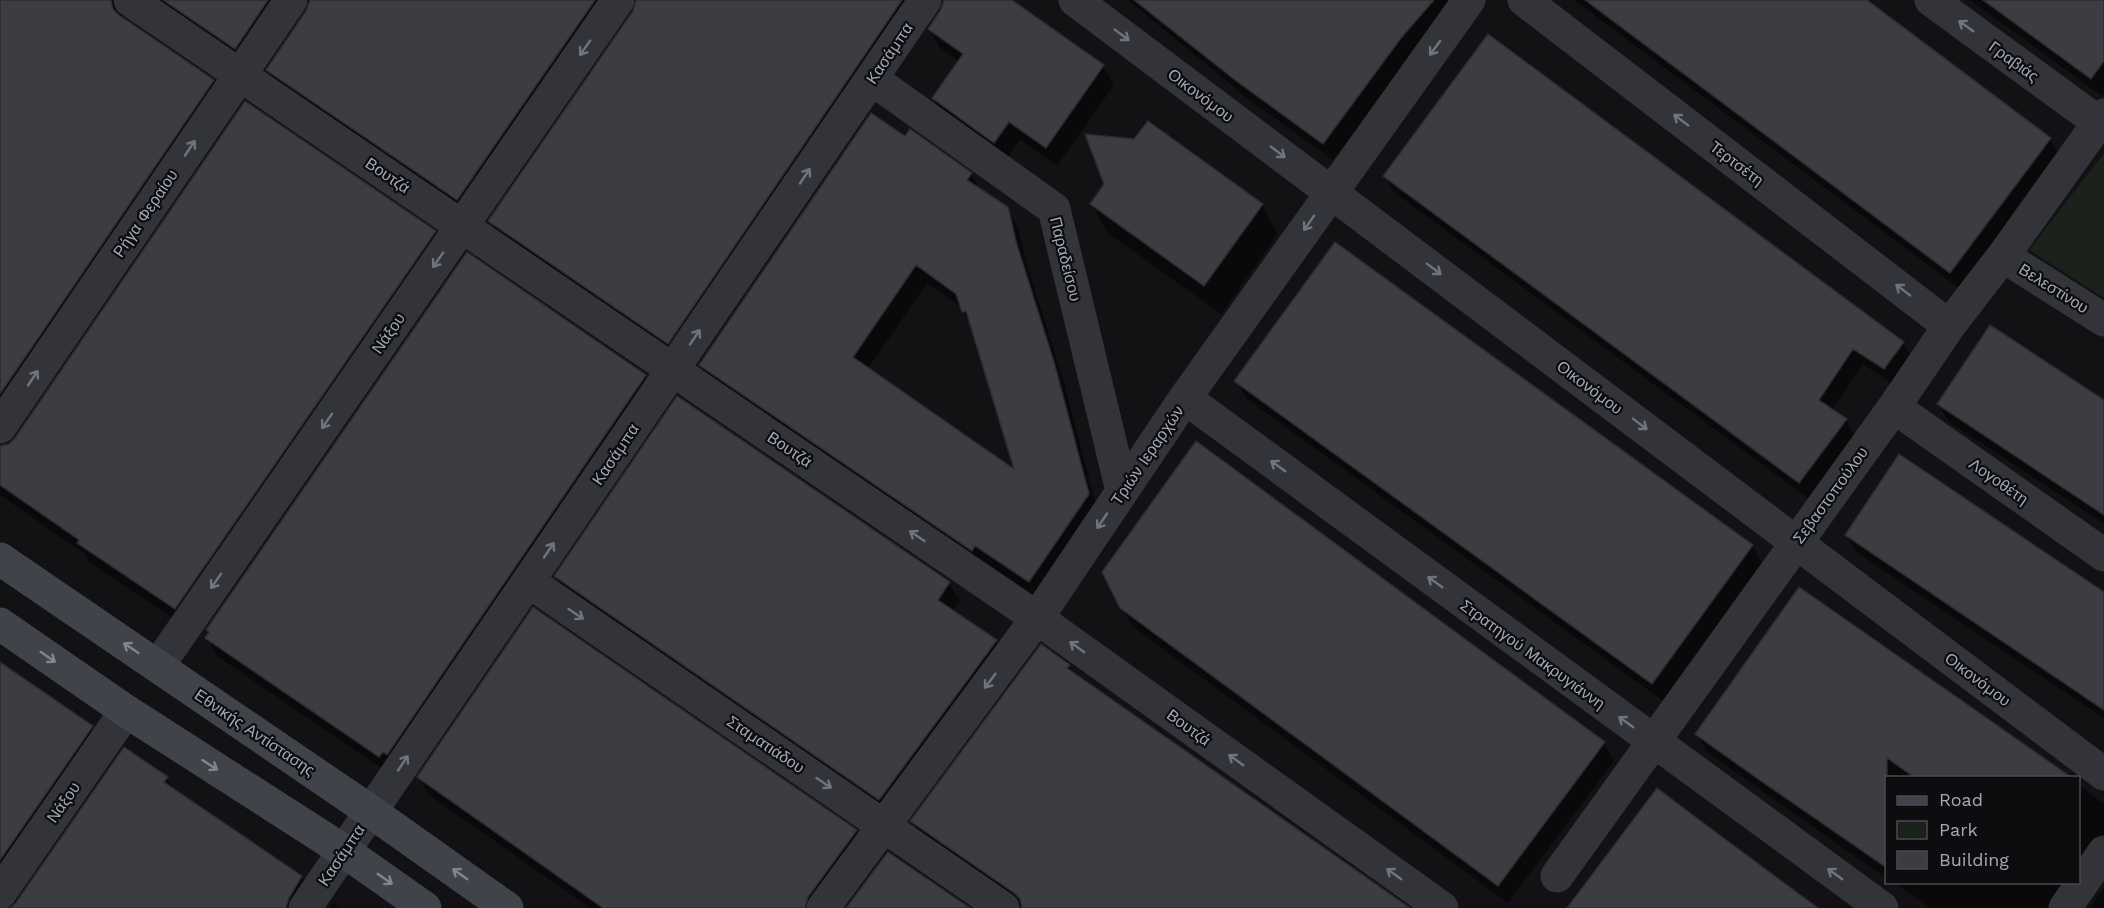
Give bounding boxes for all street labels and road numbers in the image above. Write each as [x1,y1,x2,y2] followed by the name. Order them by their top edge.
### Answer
[862,19,917,88] street label: Κασάμπα
[1985,37,2043,86] street label: Γραβιάς
[1164,65,1237,126] street label: Οικονόμου
[1706,137,1767,190] street label: Τερτσέτη
[362,154,414,197] street label: Βουτζά
[109,166,182,261] street label: Ρήγα Φεραίου
[1046,215,1085,303] street label: Παραδείσου
[2015,260,2092,317] street label: Βελεστίνου
[368,309,409,357] street label: Νάξου
[1553,357,1626,418] street label: Οικονόμου
[1107,402,1188,509] street label: Τριών Ιεραρχών
[588,420,643,489] street label: Κασάμπα
[764,428,816,471] street label: Βουτζά
[1789,443,1872,547] street label: Σεβαστοπούλου
[1966,454,2032,509] street label: Λογοθέτη
[1457,596,1609,713] street label: Στρατηγού Μακρυγιάννη
[1941,649,2014,710] street label: Οικονόμου
[191,685,319,780] street label: Εθνικής Αντίστασης
[1163,705,1214,750] street label: Βουτζά
[723,712,808,777] street label: Σταματιάδου
[43,778,84,826] street label: Νάξου
[314,821,369,890] street label: Κασάμπα

